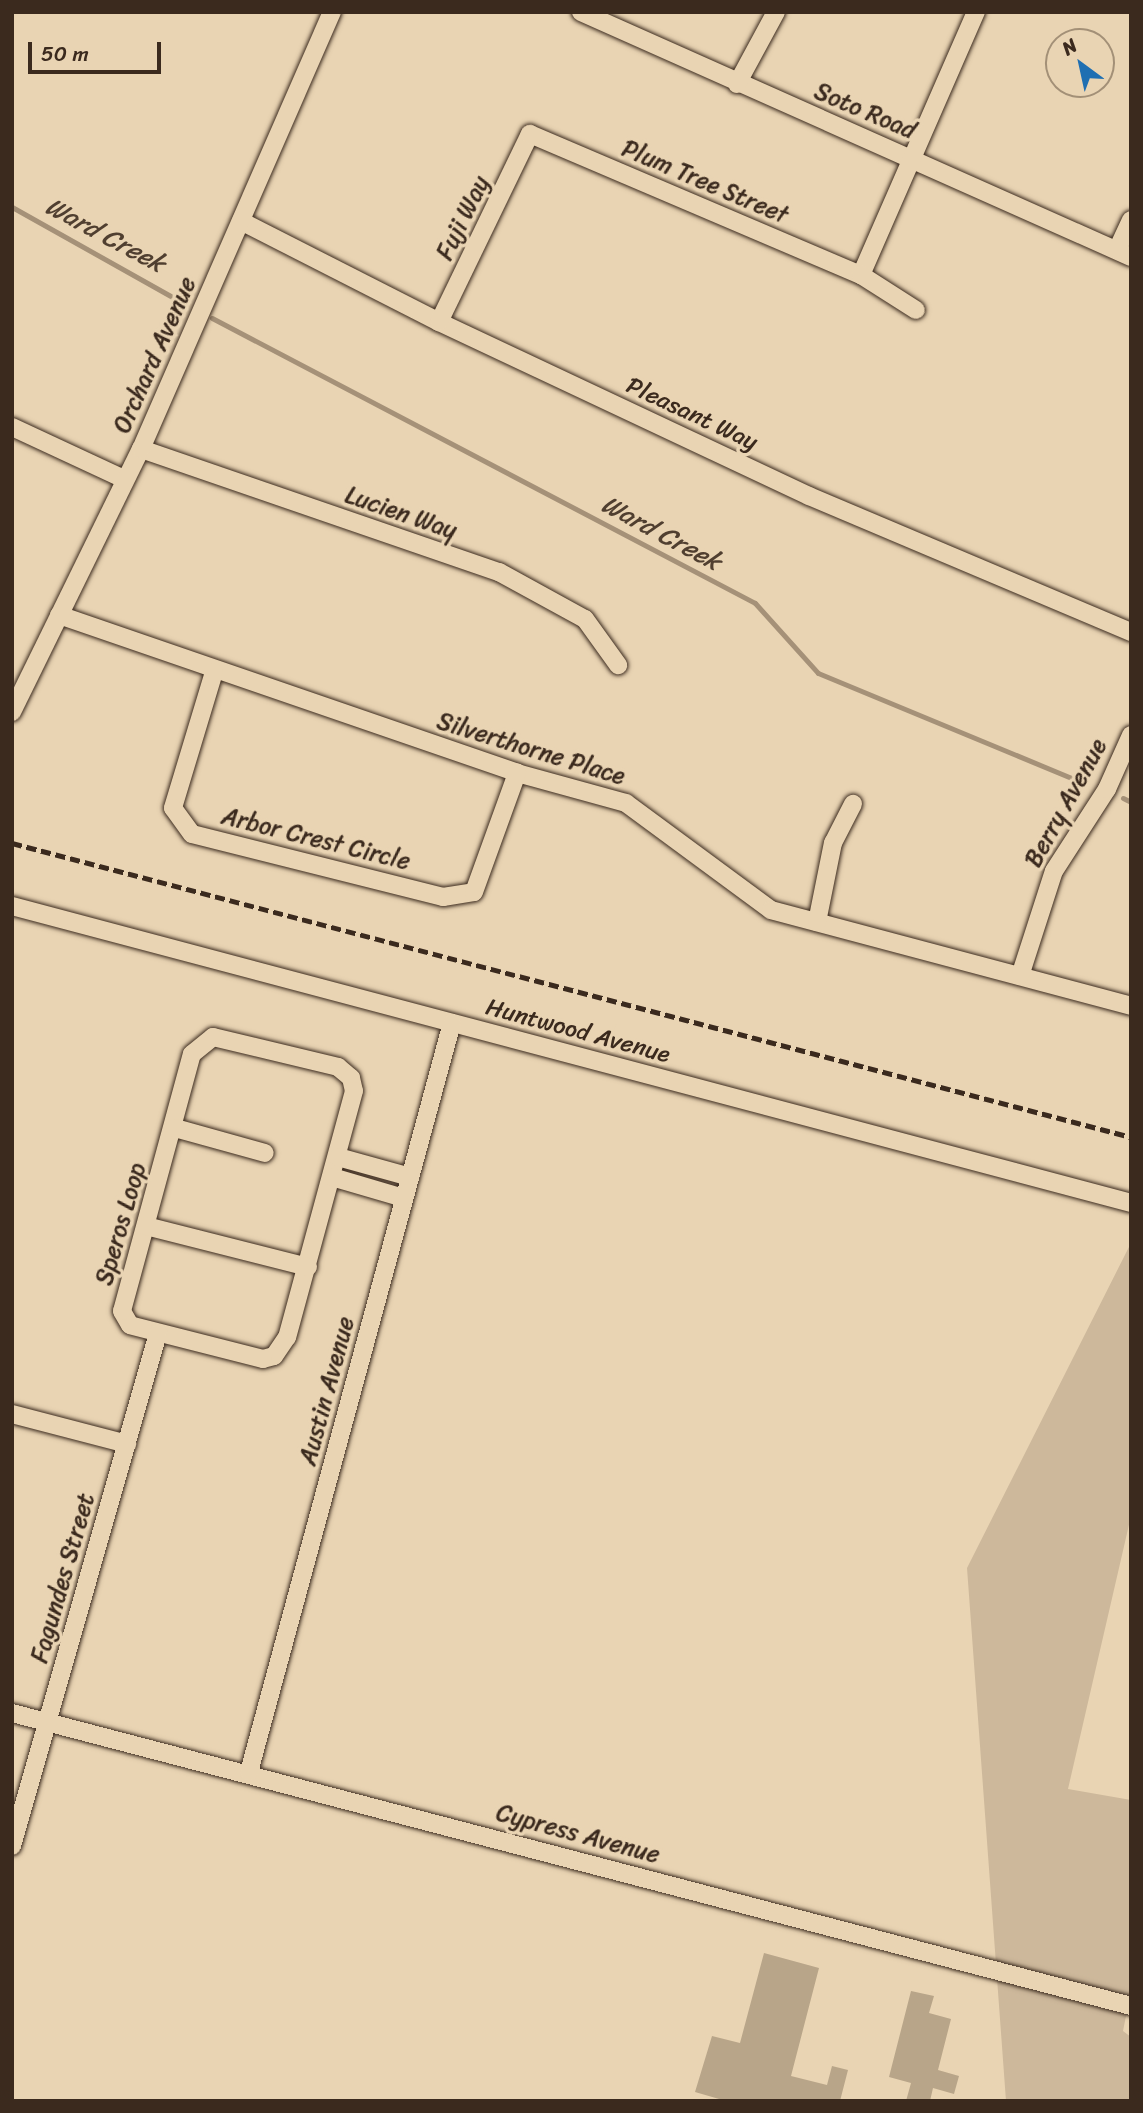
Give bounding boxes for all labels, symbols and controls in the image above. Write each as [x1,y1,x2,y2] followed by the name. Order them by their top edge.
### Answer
[32,28,164,72] scale bar
[1045,28,1115,98] north arrow
[1055,29,1084,64] text: N
[41,35,89,73] text: 50 m
[810,77,920,145] street label: Soto Road
[616,133,794,231] street label: Plum Tree Street
[430,171,496,265] street label: Fuji Way
[40,190,170,280] water label: Ward Creek
[108,273,202,437] street label: Orchard Avenue
[622,371,762,457] street label: Pleasant Way
[341,480,461,546] street label: Lucien Way
[596,488,726,578] water label: Ward Creek
[433,707,629,791] street label: Silverthorne Place
[1019,734,1113,872] street label: Berry Avenue
[219,802,413,876] street label: Arbor Crest Circle
[483,993,673,1069] street label: Huntwood Avenue
[90,1159,152,1289] street label: Speros Loop
[293,1314,361,1468] street label: Austin Avenue
[25,1490,101,1666] street label: Fagundes Street
[494,1798,662,1870] street label: Cypress Avenue

